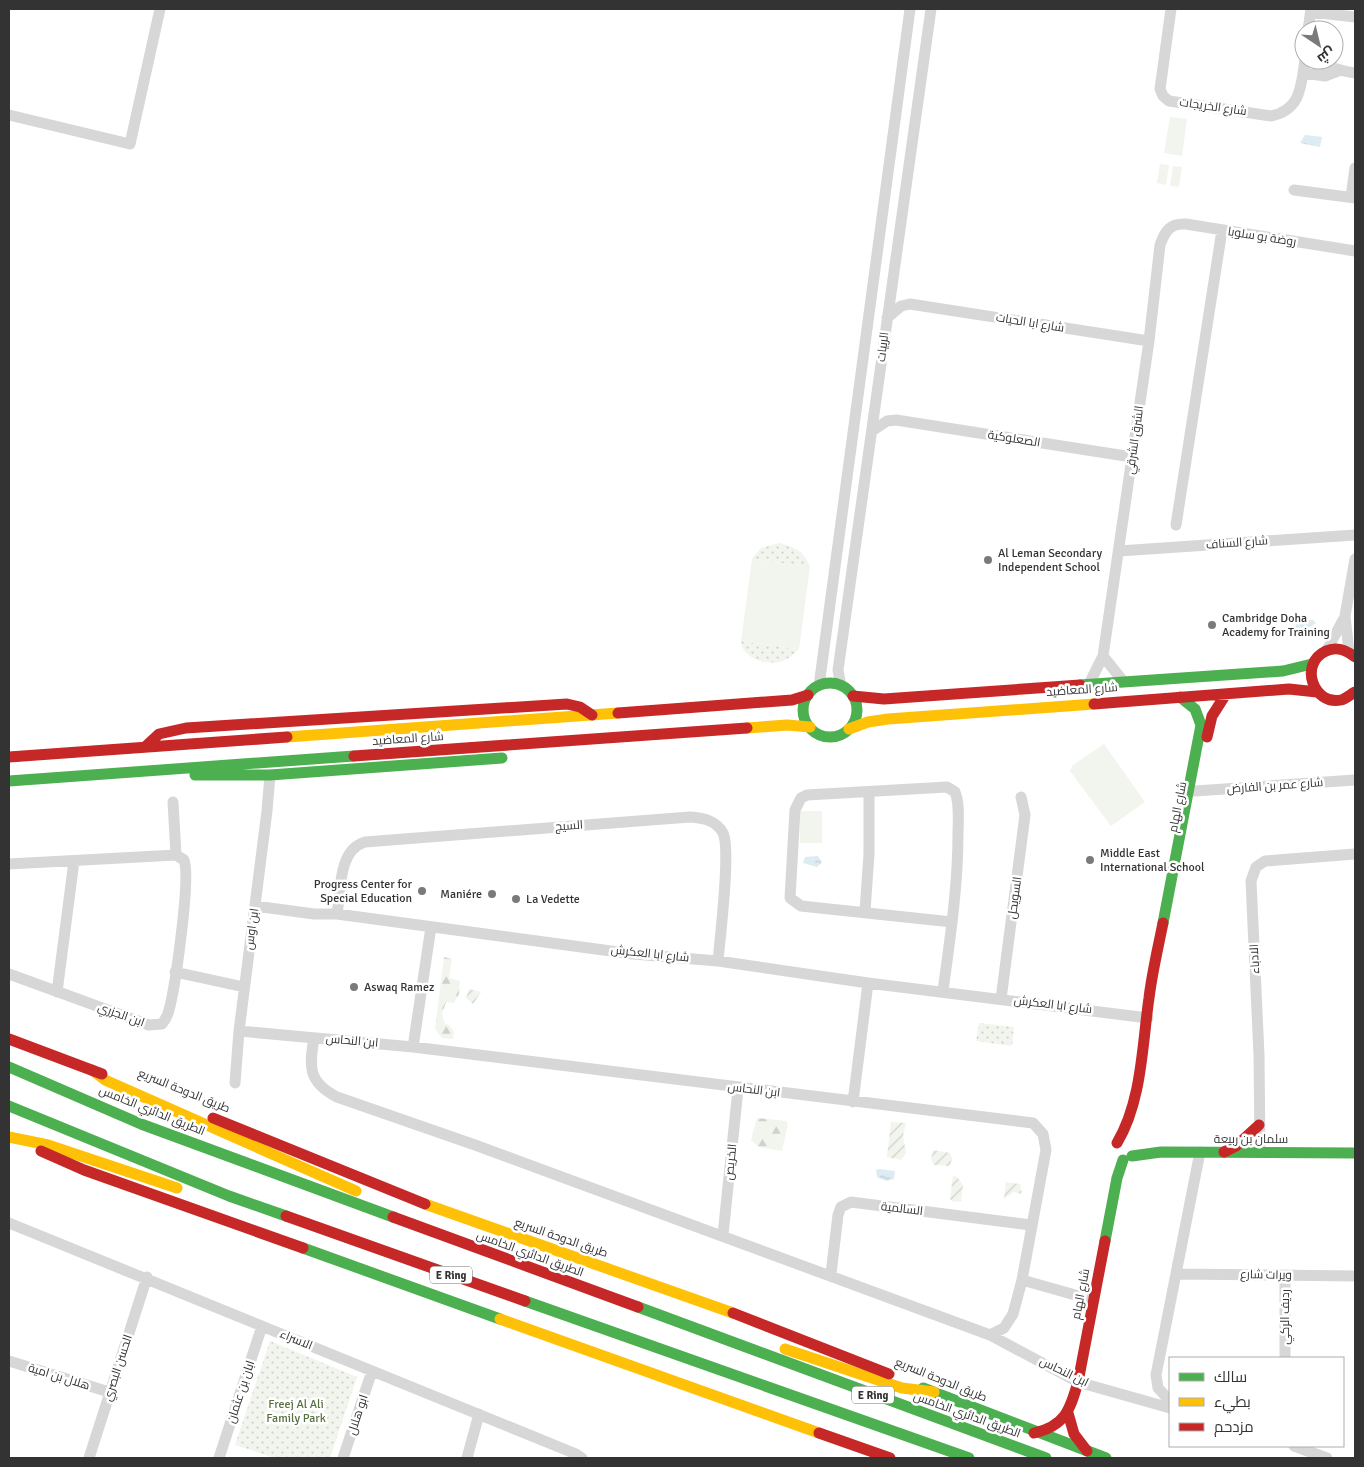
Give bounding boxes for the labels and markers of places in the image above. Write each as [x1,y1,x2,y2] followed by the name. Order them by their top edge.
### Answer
[998,546,1102,575] place label: Al Leman Secondary Independent School
[982,554,994,566] marker: Al Leman Secondary Independent School
[1222,611,1330,640] place label: Cambridge Doha Academy for Training
[1206,619,1218,631] marker: Cambridge Doha Academy for Training
[1100,846,1205,875] place label: Middle East International School
[1084,854,1096,866] marker: Middle East International School
[314,877,413,906] place label: Progress Center for Special Education
[416,885,428,897] marker: Progress Center for Special Education
[440,887,482,902] place label: Maniére
[486,888,498,900] marker: Maniére
[526,892,580,907] place label: La Vedette
[510,893,522,905] marker: La Vedette
[364,980,434,995] place label: Aswaq Ramez
[348,981,360,993] marker: Aswaq Ramez

